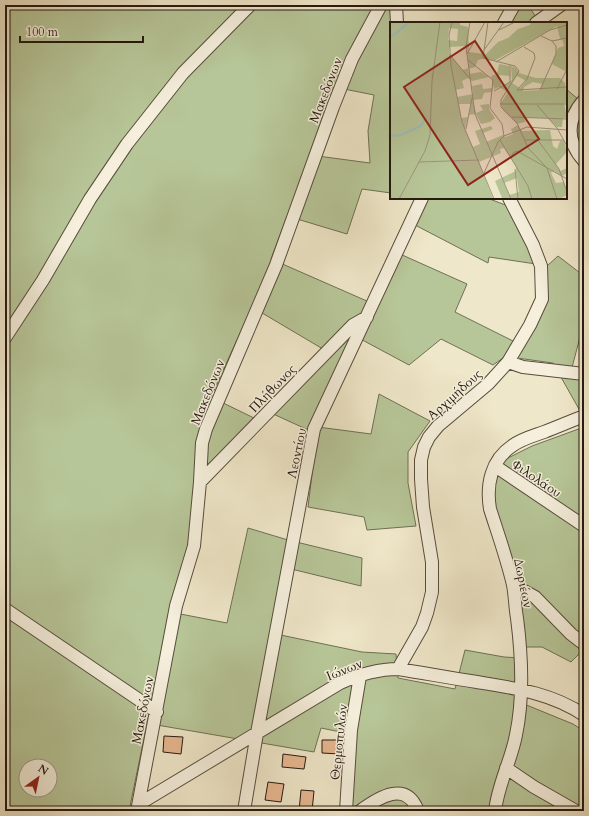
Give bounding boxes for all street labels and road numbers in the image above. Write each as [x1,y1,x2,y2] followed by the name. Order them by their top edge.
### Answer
[305,55,347,126] street label: Μακεδόνων
[187,357,229,428] street label: Μακεδόνων
[245,360,300,417] street label: Πλήθωνος
[423,365,486,424] street label: Αρχιμήδους
[283,426,311,480] street label: Λεοντίου
[508,456,565,502] street label: Φιλολάου
[509,557,537,610] street label: Δωριέων
[324,655,365,685] street label: Ιώνων
[128,675,158,746] street label: Μακεδόνων
[326,703,352,781] street label: Θερμοπυλών

